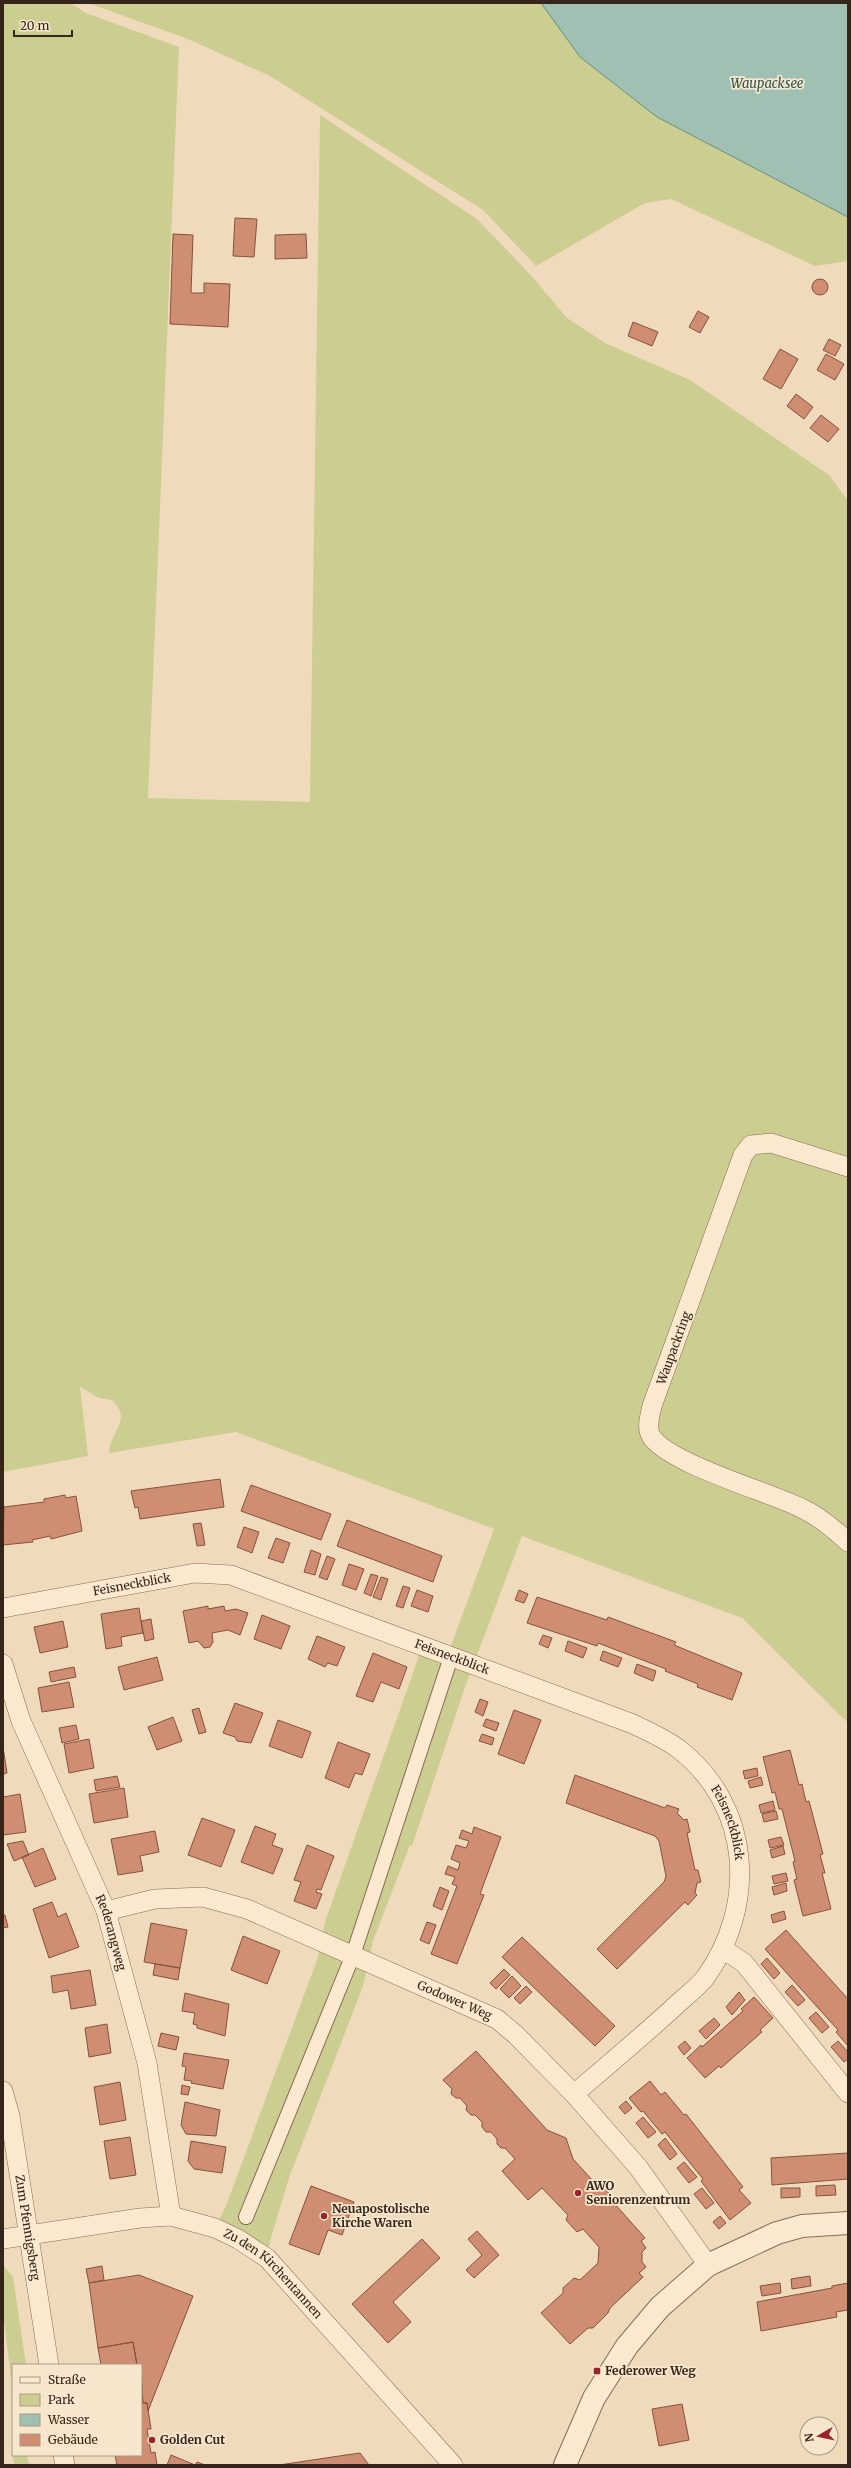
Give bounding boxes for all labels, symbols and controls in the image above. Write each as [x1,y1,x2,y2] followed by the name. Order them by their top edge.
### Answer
[14,12,72,38] scale bar
[20,18,49,33] text: 20 m
[731,75,804,92] water label: Waupacksee
[653,1308,694,1388] street label: Waupackring
[92,1569,172,1598] street label: Feisneckblick
[413,1636,492,1677] street label: Feisneckblick
[708,1782,747,1861] street label: Feisneckblick
[92,1892,130,1973] street label: Rederangweg
[415,1977,495,2023] street label: Godower Weg
[12,2174,44,2282] street label: Zum Pfennigsberg
[585,2178,690,2207] place label: AWO Seniorenzentrum
[573,2188,583,2198] marker: AWO Seniorenzentrum
[332,2201,430,2230] place label: Neuapostolische Kirche Waren
[319,2211,329,2221] marker: Neuapostolische Kirche Waren
[221,2225,326,2322] street label: Zu den Kirchentannen
[605,2363,696,2378] place label: Federower Weg
[12,2364,142,2456] legend
[592,2366,602,2376] marker: Federower Weg
[48,2372,86,2387] text: Straße
[48,2392,75,2407] text: Park
[47,2412,90,2427] text: Wasser
[799,2416,839,2456] north arrow
[48,2432,98,2447] text: Gebäude
[160,2432,225,2447] place label: Golden Cut
[801,2432,817,2443] text: N
[147,2435,157,2445] marker: Golden Cut

